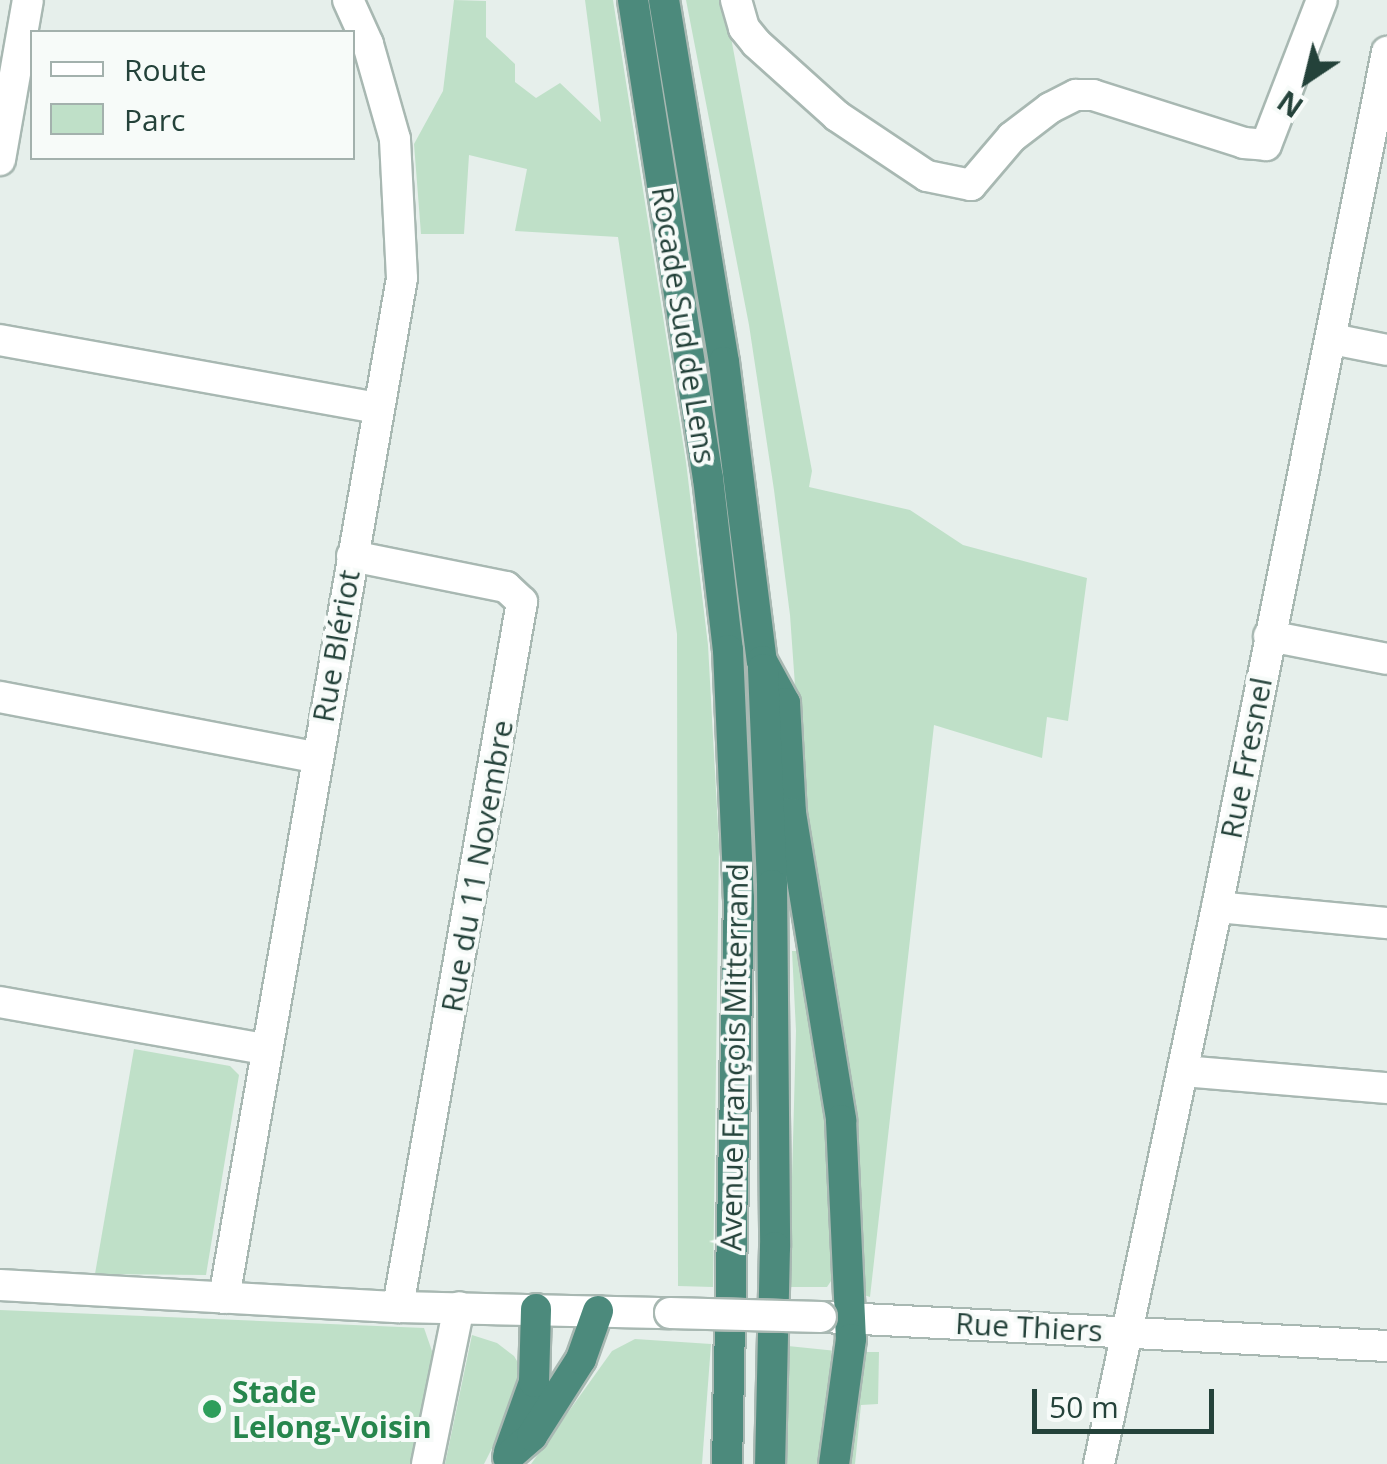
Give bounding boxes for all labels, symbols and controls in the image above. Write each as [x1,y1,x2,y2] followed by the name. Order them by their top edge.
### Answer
[30,30,355,160] legend
[1257,30,1357,130] north arrow
[124,49,207,90] text: Route
[1270,82,1310,127] text: N
[124,99,185,140] text: Parc
[644,184,724,466] street label: Rocade Sud de Lens
[305,567,367,725] street label: Rue Blériot
[1213,674,1279,842] street label: Rue Fresnel
[434,717,520,1015] street label: Rue du 11 Novembre
[713,863,755,1251] street label: Avenue François Mitterrand
[954,1305,1104,1349] street label: Rue Thiers
[1037,1369,1220,1431] scale bar
[232,1374,432,1444] place label: Stade Lelong-Voisin
[1049,1386,1119,1427] text: 50 m
[201,1398,223,1420] marker: Stade Lelong-Voisin

